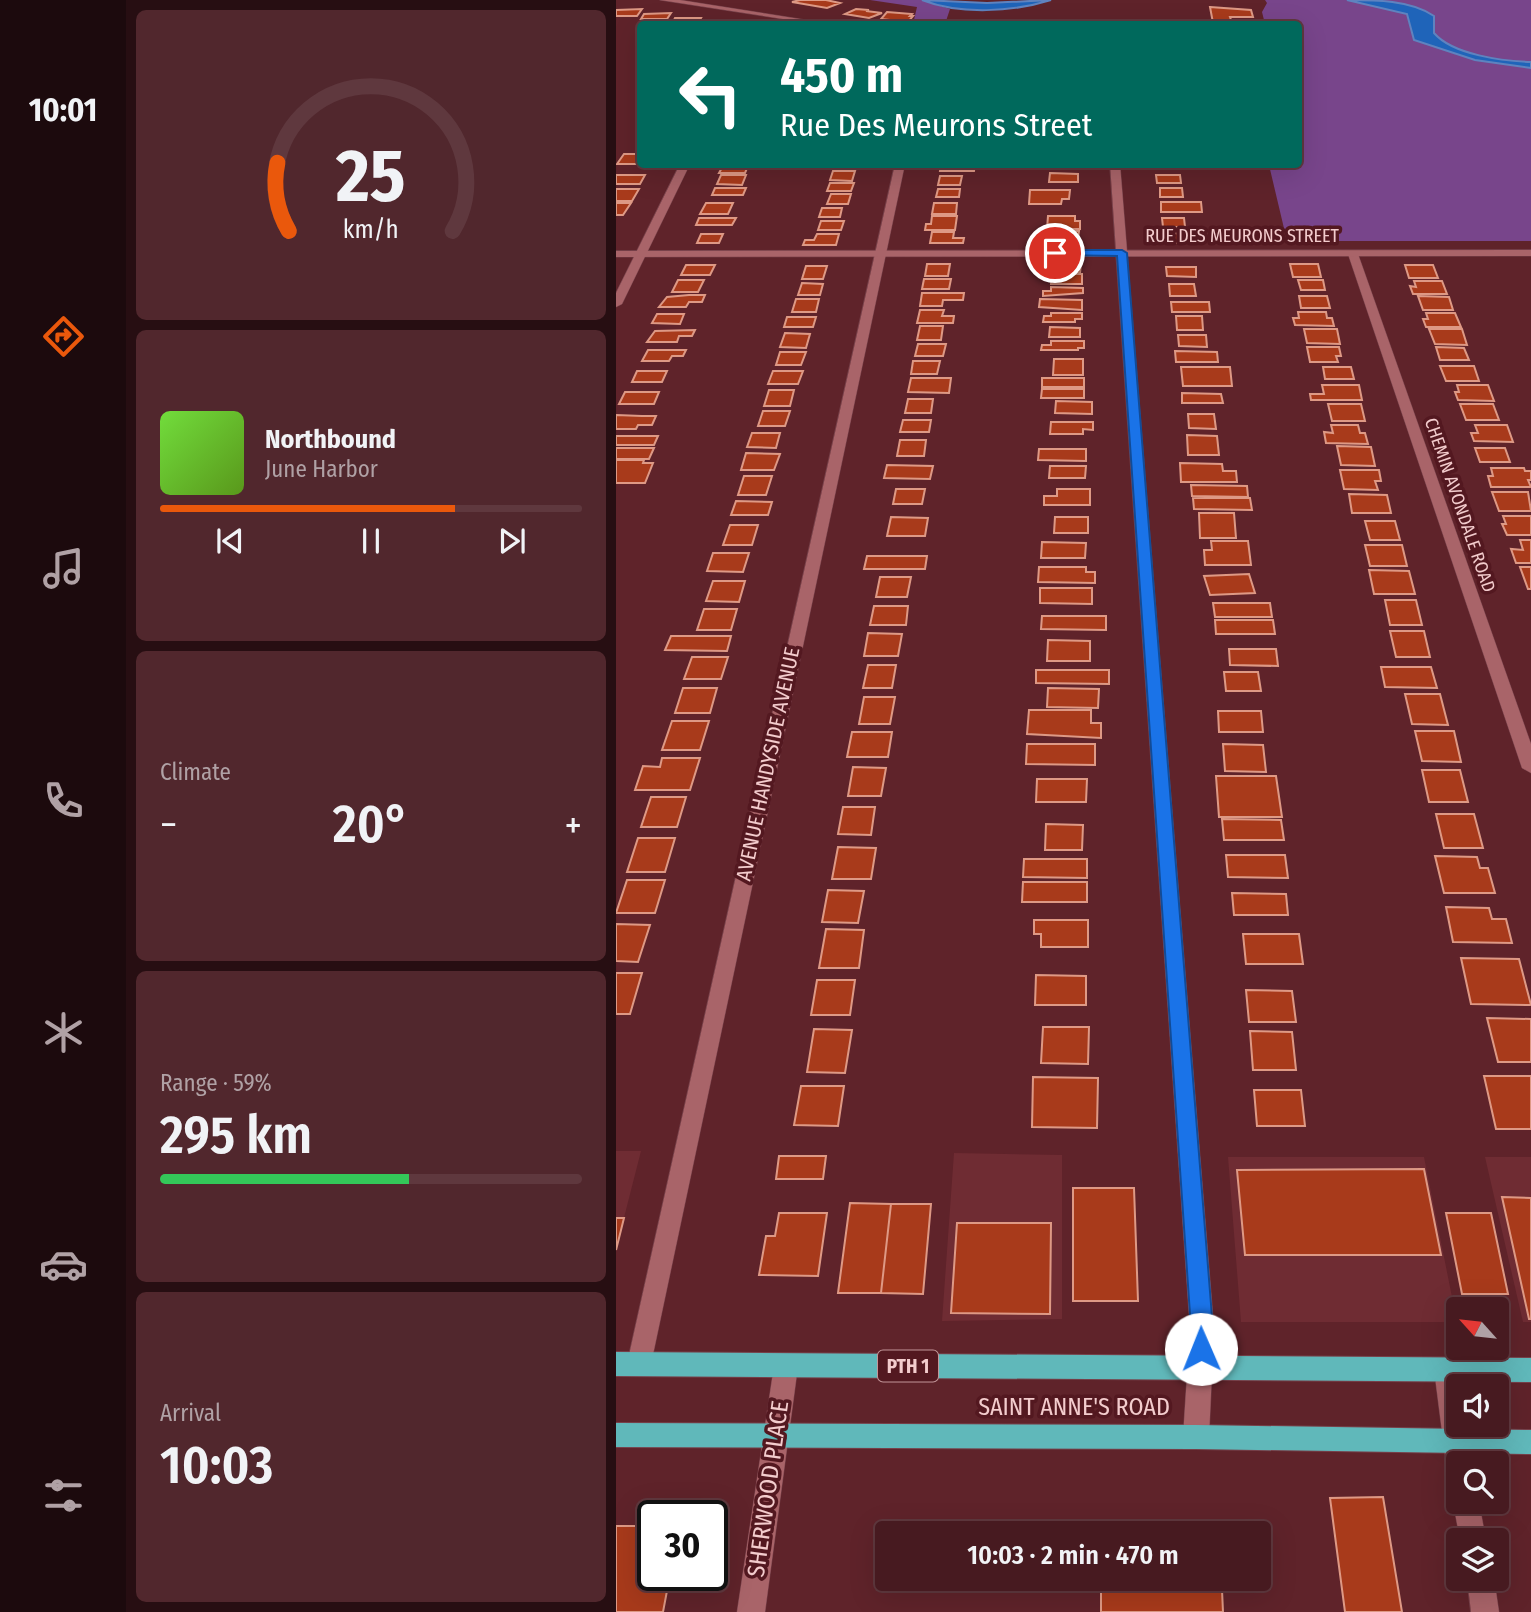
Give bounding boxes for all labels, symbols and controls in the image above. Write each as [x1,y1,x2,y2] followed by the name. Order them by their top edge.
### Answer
[780,46,903,105] text: 450 m
[665,49,756,140] icon: left
[29,91,97,129] text: 10:01
[780,106,1092,144] text: Rue Des Meurons Street
[335,134,406,221] text: 25
[343,215,399,245] text: km/h
[1025,223,1085,283] pin
[1145,225,1339,247] street label: RUE DES MEURONS STREET
[1036,234,1074,272] icon: arrive
[39,312,88,361] icon: directions
[1420,415,1500,595] street label: CHEMIN AVONDALE ROAD
[265,424,396,455] text: Northbound
[265,455,378,483] text: June Harbor
[211,522,249,560] icon: previous
[352,522,390,560] icon: pause
[493,522,531,560] icon: next
[39,544,88,593] icon: music
[730,645,806,883] street label: AVENUE HANDYSIDE AVENUE
[160,758,231,786] text: Climate
[39,776,88,825] icon: phone
[333,793,409,856] text: 20°
[160,802,177,848] text: −
[565,802,582,848] text: +
[39,1008,88,1057] icon: climate
[160,1069,272,1097] text: Range · 59%
[160,1104,312,1167] text: 295 km
[39,1240,88,1289] icon: car
[1446,1297,1508,1360] north arrow
[1446,1297,1509,1591] map controls
[1164,1312,1238,1386] position arrow
[878,1350,938,1382] road number: PTH 1
[1446,1374,1509,1437] button: sound
[978,1393,1170,1421] street label: SAINT ANNE'S ROAD
[160,1399,221,1427] text: Arrival
[742,1399,794,1579] street label: SHERWOOD PLACE
[160,1434,273,1497] text: 10:03
[1446,1451,1509,1514] button: search
[39,1471,88,1520] icon: filters
[637,1500,728,1591] speed limit sign: 30
[1446,1528,1509,1591] button: layers
[967,1540,1179,1571] text: 10:03 · 2 min · 470 m

